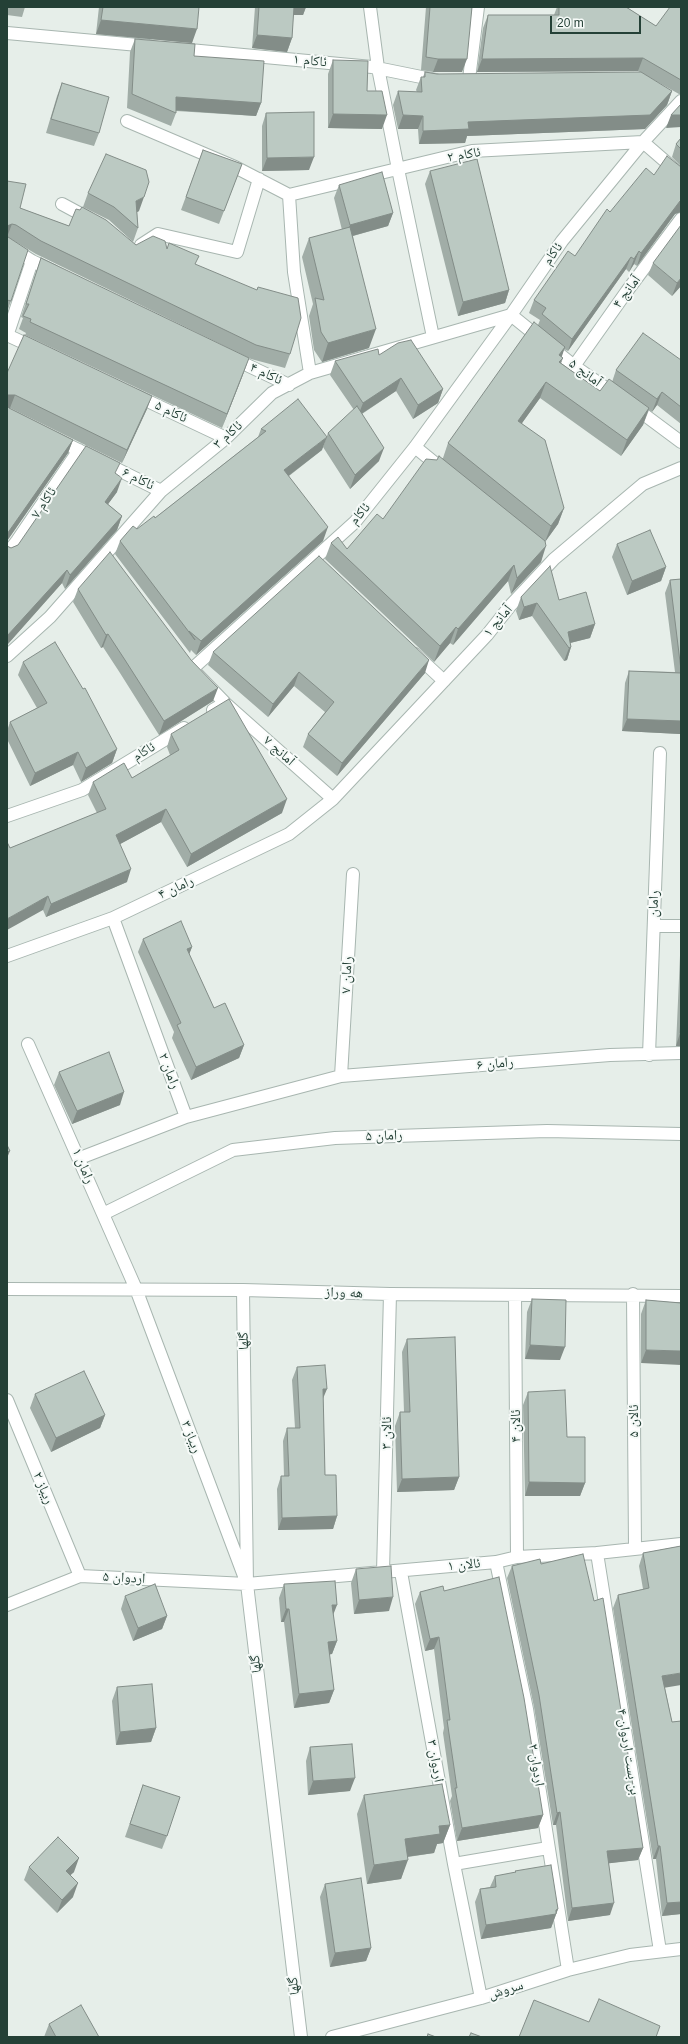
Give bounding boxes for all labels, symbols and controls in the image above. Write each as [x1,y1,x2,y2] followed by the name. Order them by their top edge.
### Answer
[552,8,643,34] scale bar
[557,16,584,30] text: 20 m
[292,51,328,71] street label: ئاکام ۱
[446,144,482,166] street label: ئاکام ۲
[539,240,567,268] street label: ئاکام
[609,272,645,312] street label: آمانج ۴
[565,355,605,391] street label: آمانج ۵
[247,359,285,389] street label: ئاکام ۴
[152,397,190,427] street label: ئاکام ۵
[210,417,246,453] street label: ئاکام ۳
[119,464,157,494] street label: ئاکام ۶
[28,484,60,522] street label: ئاکام ۷
[346,500,374,528] street label: ئاکام
[480,602,516,640] street label: آمانج ۱
[260,733,298,769] street label: آمانج ۷
[130,739,158,765] street label: ئاکام
[156,873,196,903] street label: رامان ۴
[645,890,663,918] street label: رامان
[338,956,356,994] street label: رامان ۷
[155,1051,183,1091] street label: رامان ۲
[476,1054,514,1074] street label: رامان ۶
[365,1127,403,1145] street label: رامان ۵
[68,1146,98,1186] street label: رامان ۱
[325,1284,363,1302] street label: هه وراز
[235,1332,253,1350] street label: گلها
[626,1404,642,1438] street label: ئالان ۵
[508,1409,524,1443] street label: ئالان ۴
[378,1416,396,1450] street label: ئالان ۳
[177,1418,205,1456] street label: ریباز ۳
[29,1469,57,1507] street label: ریباز ۲
[447,1555,481,1575] street label: ئالان ۱
[102,1568,146,1588] street label: اردوان ۵
[247,1654,265,1674] street label: گلها
[613,1708,643,1796] street label: بن بست اردوان ۴
[423,1738,447,1784] street label: اردوان ۳
[524,1743,548,1787] street label: اردوان ۲
[285,1976,303,1996] street label: گلها
[487,1977,525,2003] street label: سروش

